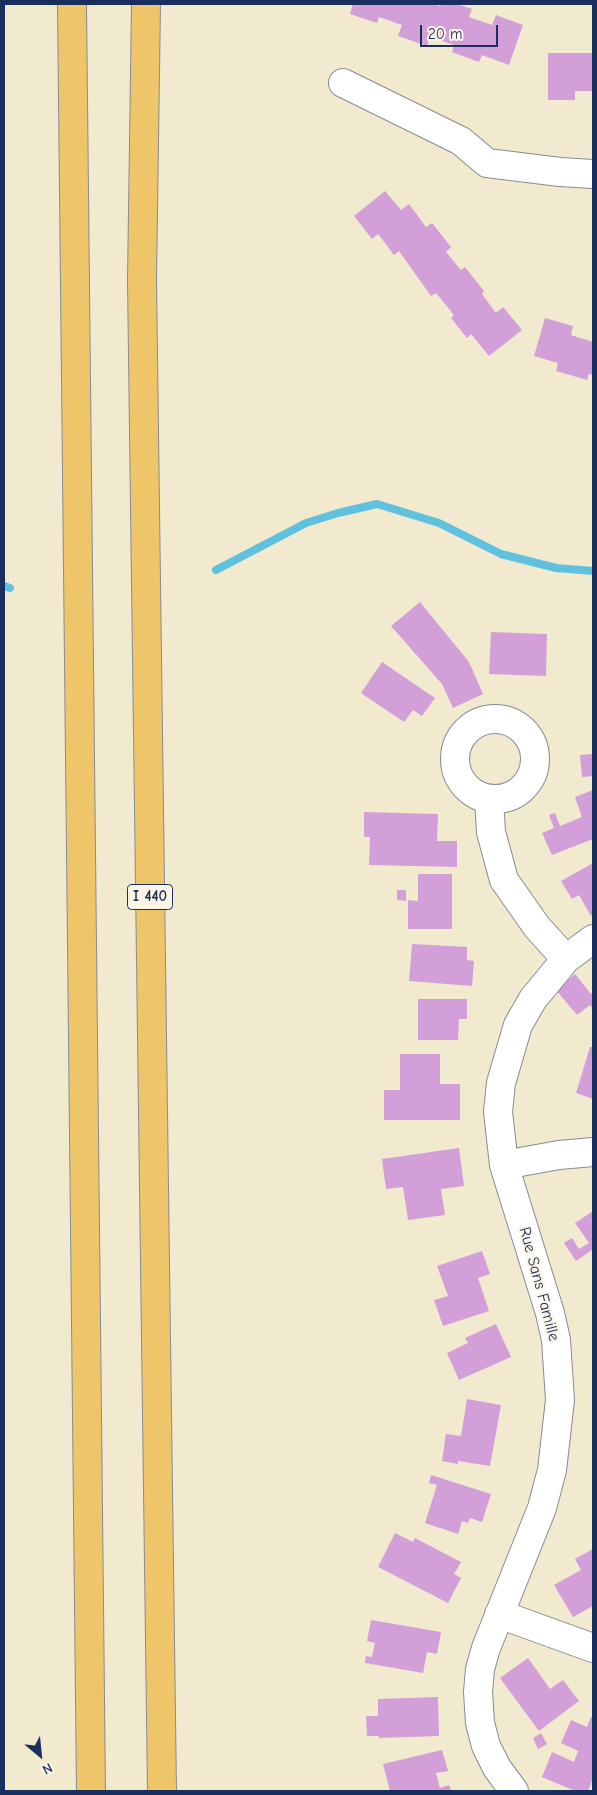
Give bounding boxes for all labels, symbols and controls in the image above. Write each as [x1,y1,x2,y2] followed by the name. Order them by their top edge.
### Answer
[422,15,500,47] scale bar
[428,25,462,43] text: 20 m
[128,884,172,910] road number: I 440
[515,1225,563,1343] street label: Rue Sans Famille
[15,1730,65,1780] north arrow
[39,1759,55,1778] text: N

